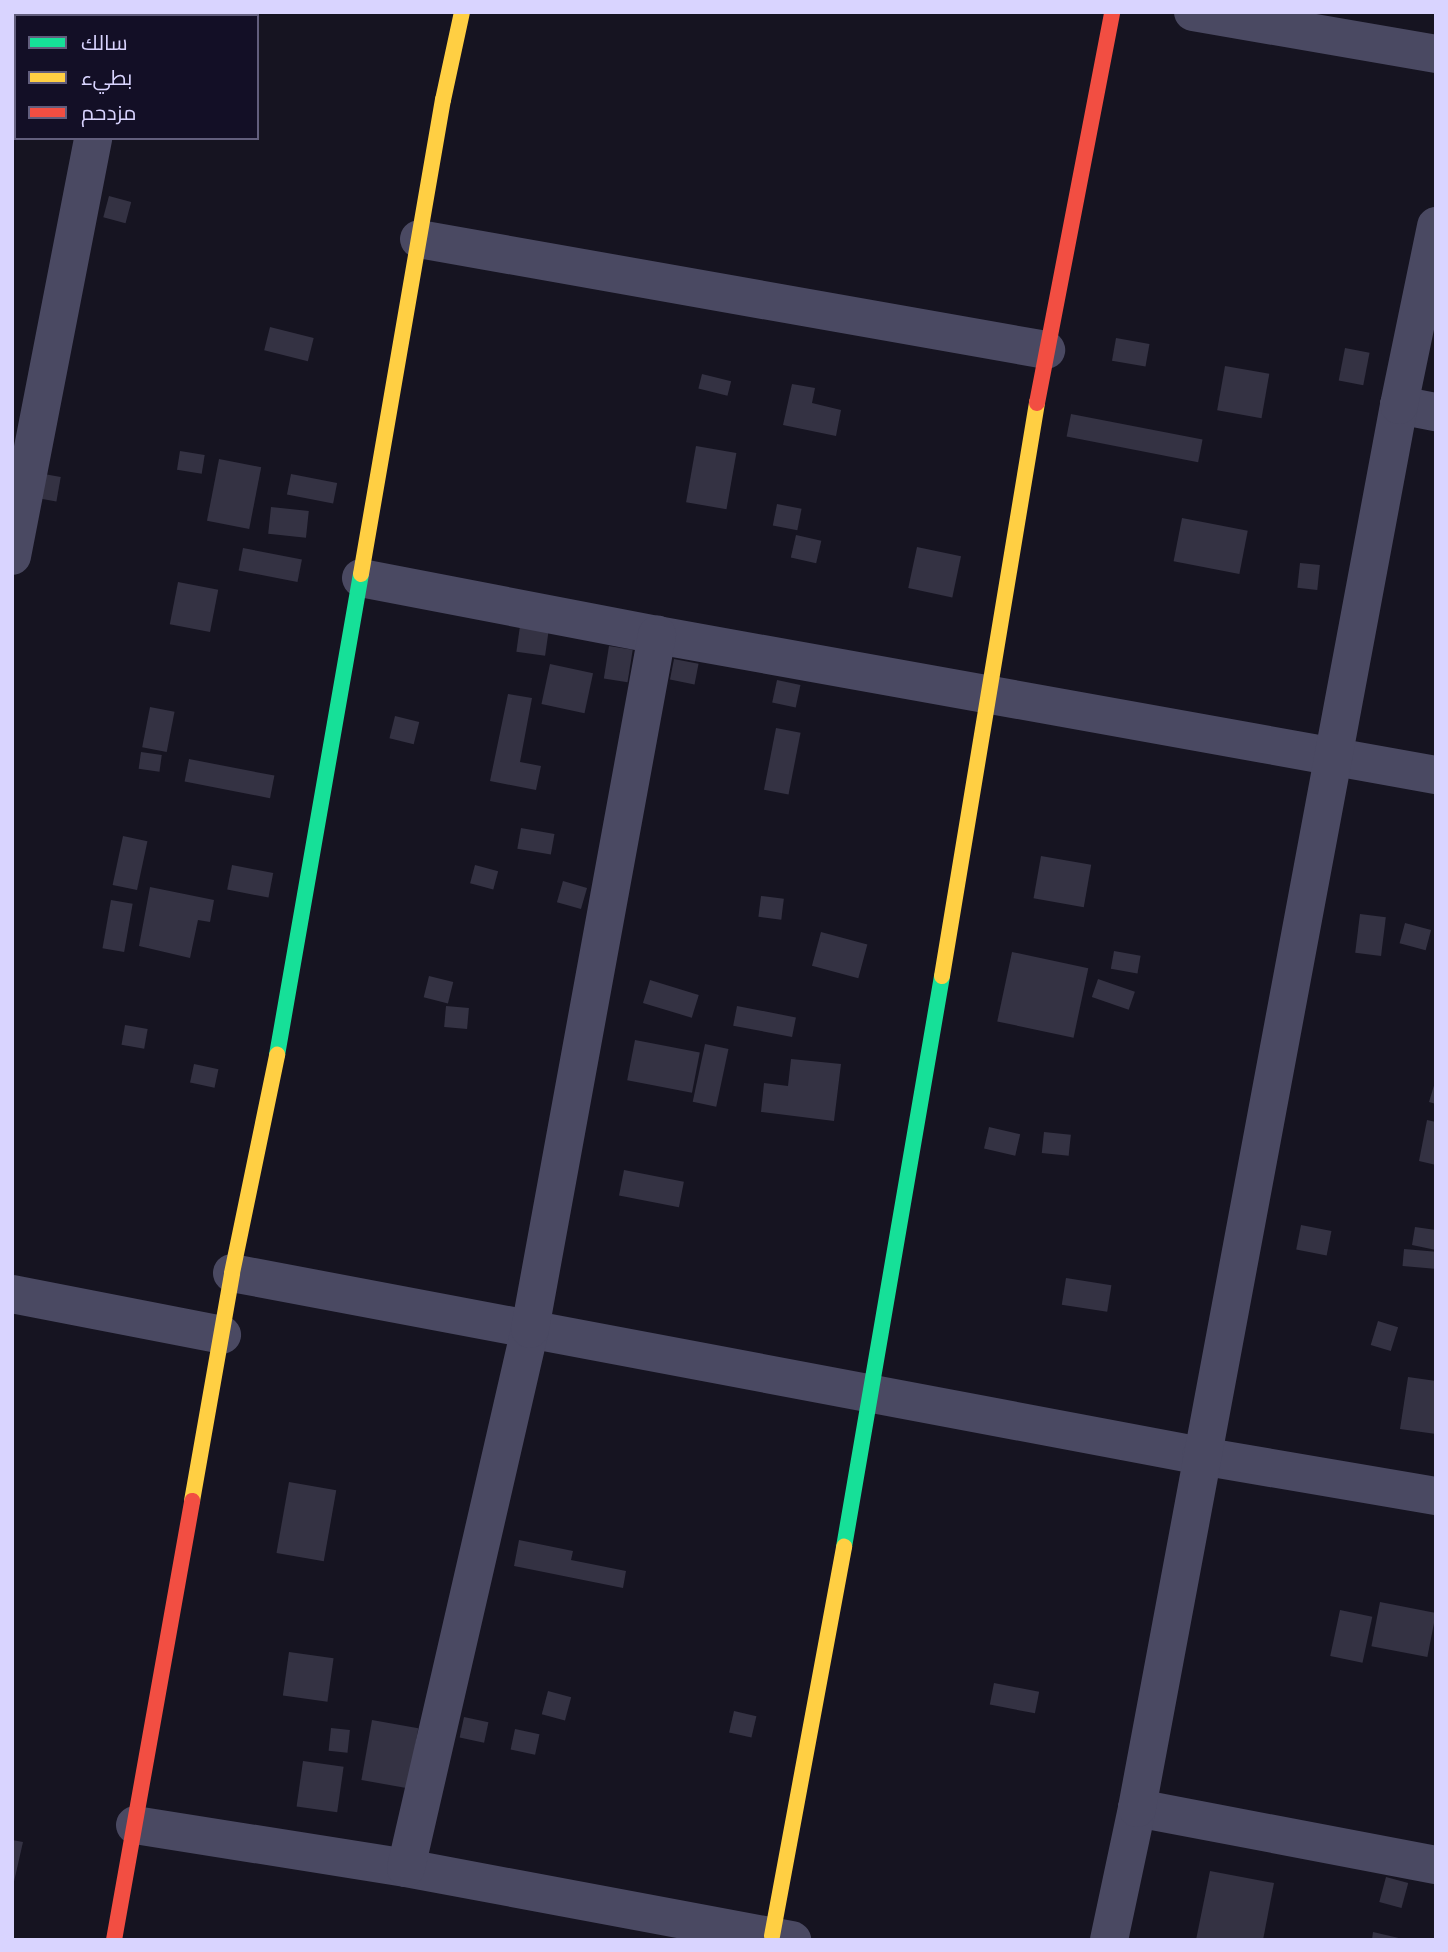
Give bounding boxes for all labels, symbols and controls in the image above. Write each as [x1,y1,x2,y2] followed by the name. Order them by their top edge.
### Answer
[14,14,259,140] legend
[81,31,128,55] text: سالك
[81,66,132,90] text: بطيء
[81,101,136,125] text: مزدحم

